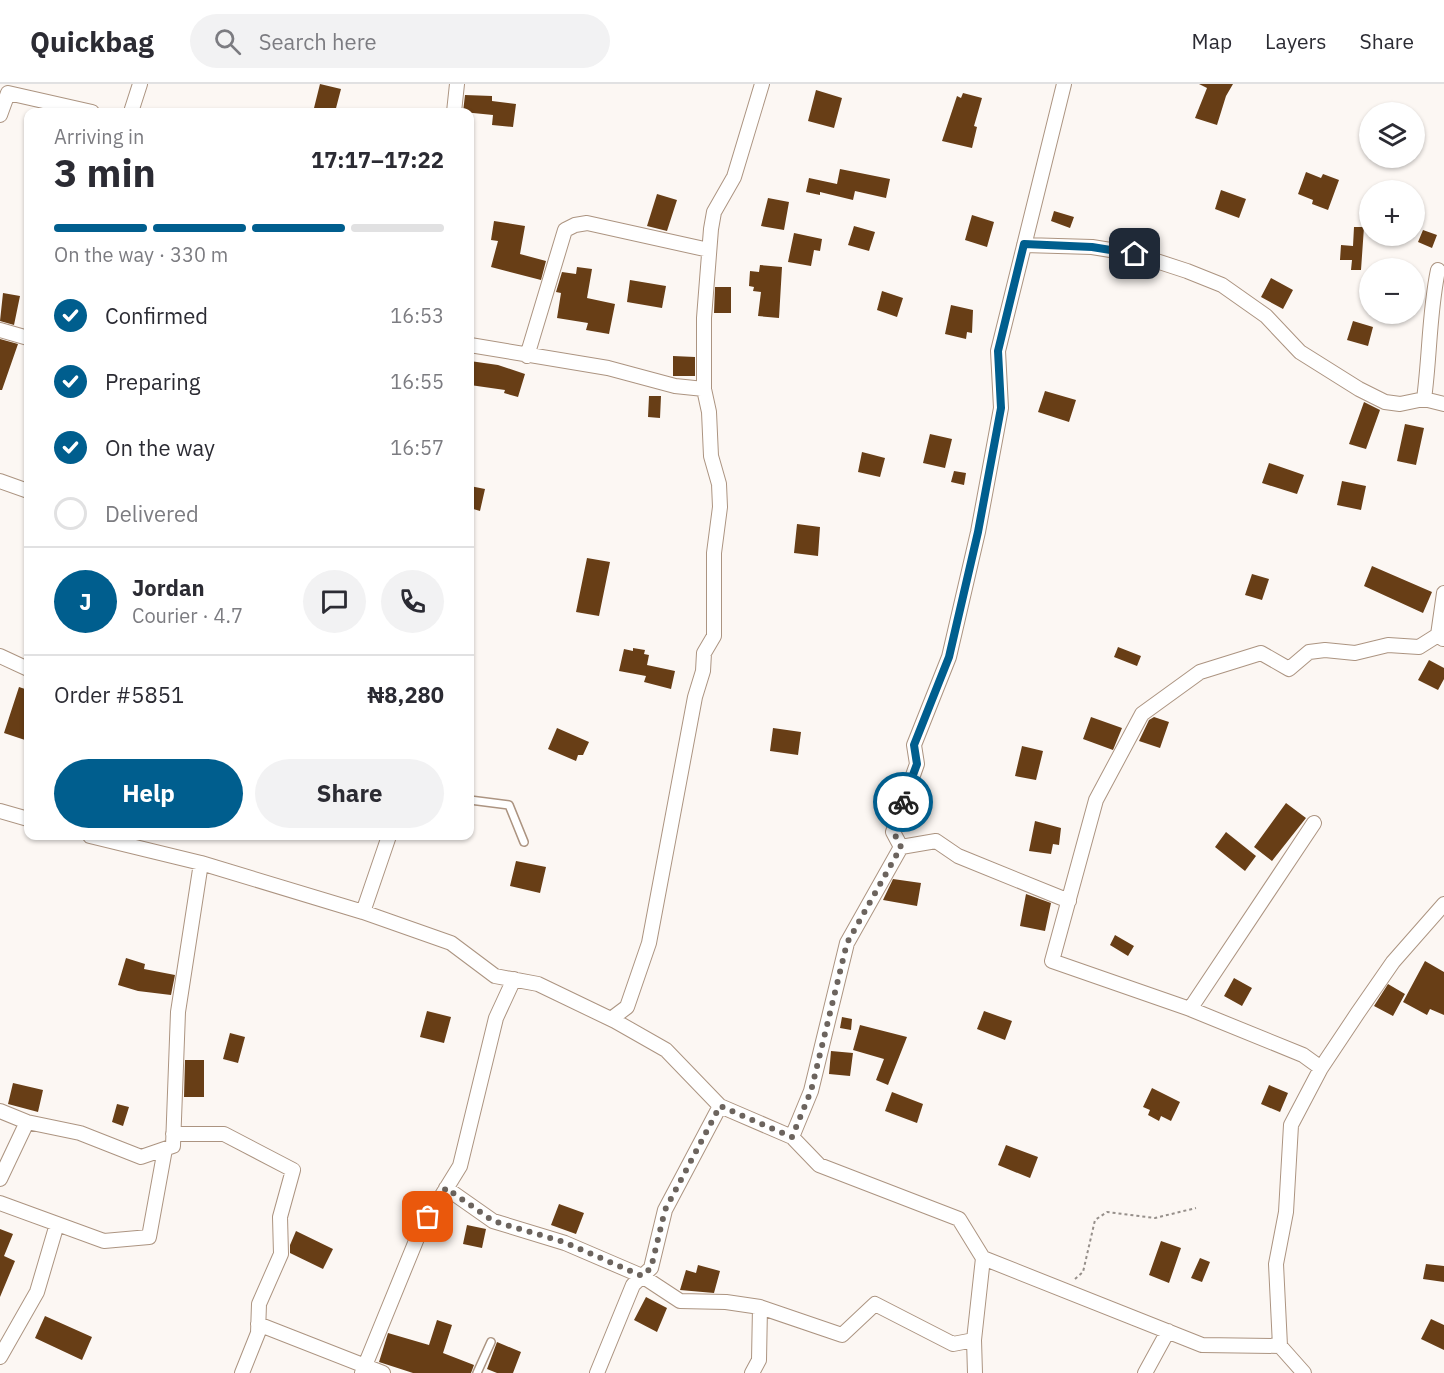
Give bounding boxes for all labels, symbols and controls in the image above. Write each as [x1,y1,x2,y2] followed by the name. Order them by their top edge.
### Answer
[190,14,610,68] search box
[30,23,154,60] text: Quickbag
[211,25,244,58] icon: search
[259,27,377,56] text: Search here
[1192,27,1232,55] text: Map
[1265,27,1327,55] text: Layers
[1360,27,1414,55] text: Share
[1359,102,1425,324] map controls
[1359,102,1425,168] button: layers
[54,123,144,150] text: Arriving in
[311,145,444,174] text: 17:17–17:22
[54,147,156,198] text: 3 min
[1359,180,1425,246] button: +
[1109,228,1160,279] pin
[1118,237,1151,270] icon: home
[54,241,228,268] text: On the way · 330 m
[1359,258,1425,324] button: −
[54,299,87,332] icon: check
[105,301,208,330] text: Confirmed
[390,302,444,329] text: 16:53
[54,365,87,398] icon: check
[105,367,200,396] text: Preparing
[390,368,444,395] text: 16:55
[54,431,87,464] icon: check
[105,433,215,462] text: On the way
[390,434,444,461] text: 16:57
[105,499,199,528] text: Delivered
[303,570,366,633] button: chat
[381,570,444,633] button: phone
[132,573,205,602] text: Jordan
[79,587,92,616] text: J
[132,602,243,629] text: Courier · 4.7
[54,680,184,709] text: Order #5851
[367,680,444,709] text: ₦8,280
[54,759,243,828] button: Help
[255,759,444,828] button: Share
[873,772,933,832] courier
[887,786,920,819] icon: bike
[402,1191,453,1242] pin
[411,1200,444,1233] icon: bag

